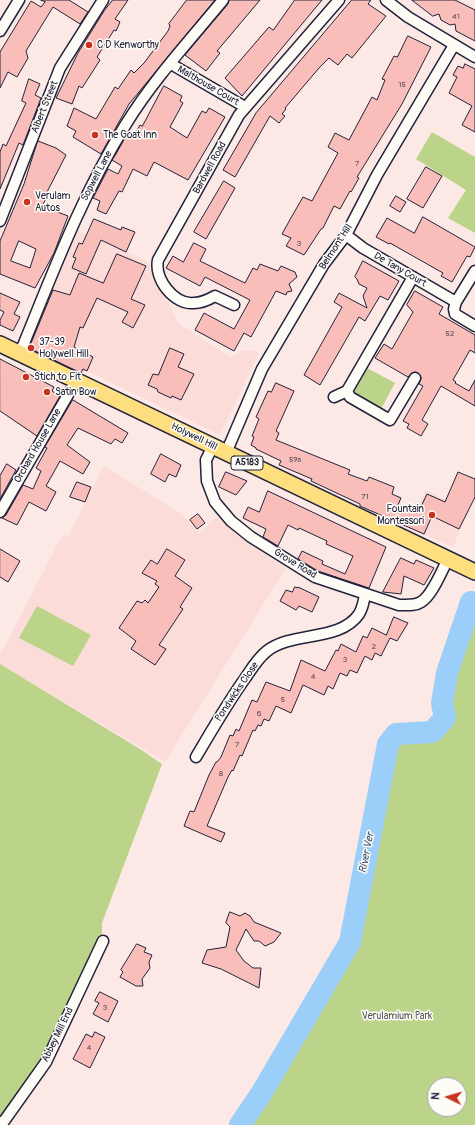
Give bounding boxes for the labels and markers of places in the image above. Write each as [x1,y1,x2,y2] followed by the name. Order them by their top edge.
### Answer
[97,39,159,51] place label: C D Kenworthy
[84,40,94,50] marker: C D Kenworthy
[103,129,157,141] place label: The Goat Inn
[90,130,100,140] marker: The Goat Inn
[35,190,70,214] place label: Verulam Autos
[22,197,32,207] marker: Verulam Autos
[39,336,89,360] place label: 37-39 Holywell Hill
[26,343,36,353] marker: 37-39 Holywell Hill
[34,371,81,383] place label: Stich to Fit
[21,372,31,382] marker: Stich to Fit
[55,386,96,398] place label: Satin Bow
[42,387,52,397] marker: Satin Bow
[377,503,424,526] place label: Fountain Montessori
[427,510,437,520] marker: Fountain Montessori

